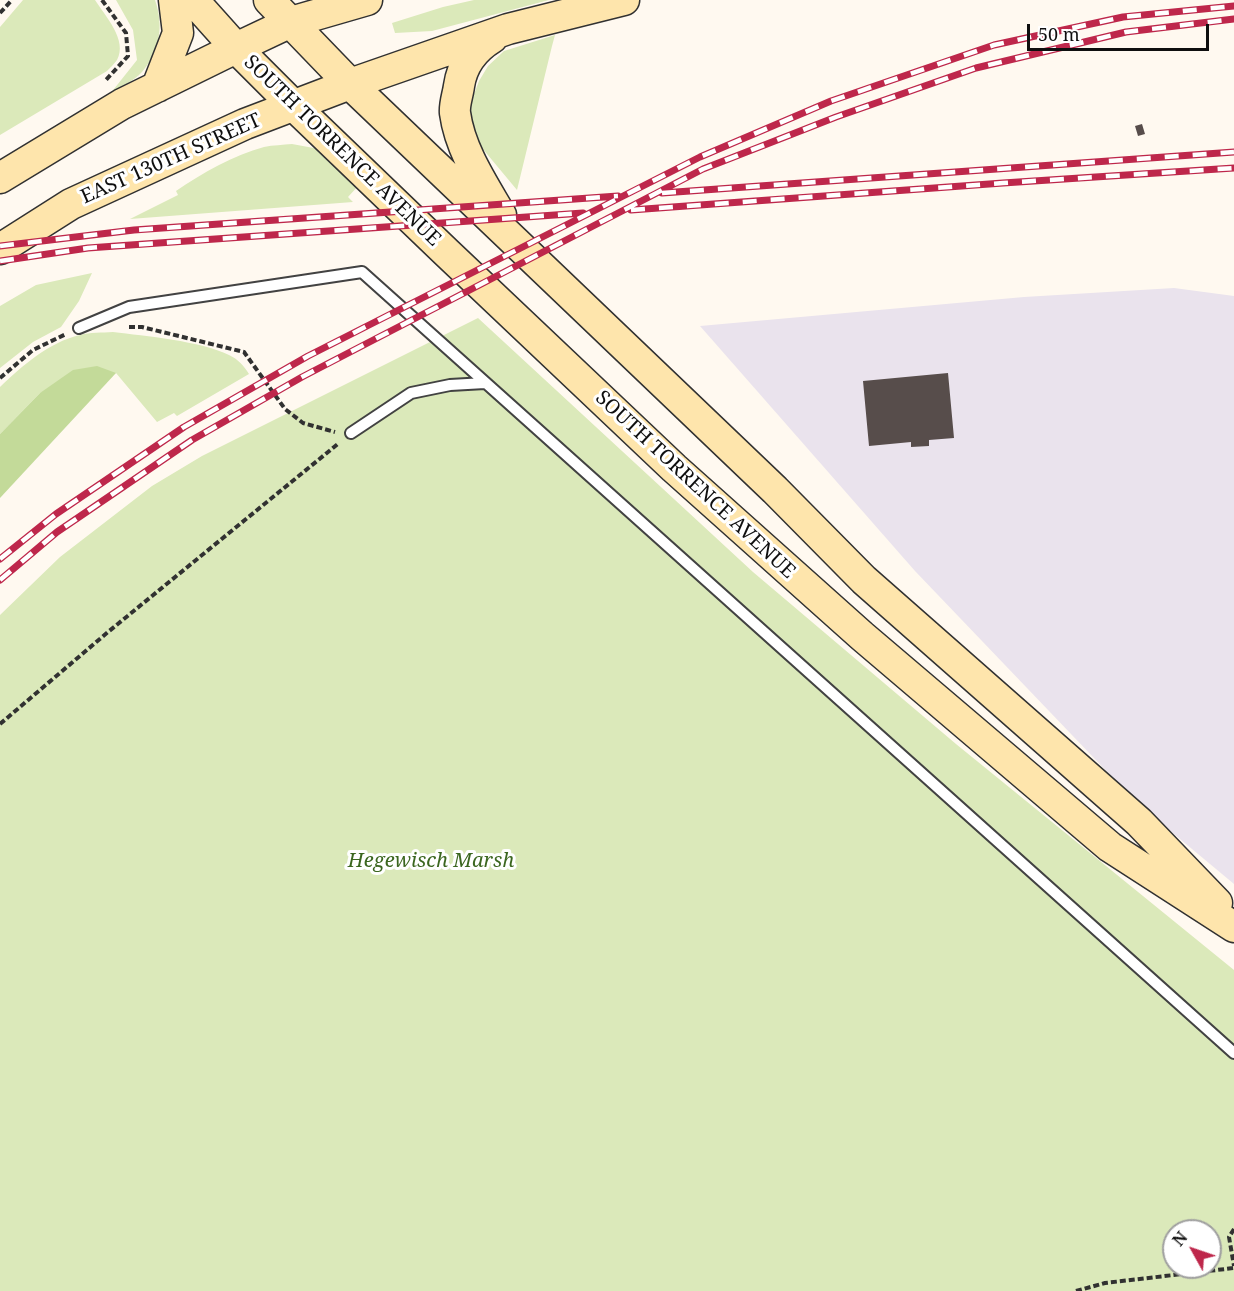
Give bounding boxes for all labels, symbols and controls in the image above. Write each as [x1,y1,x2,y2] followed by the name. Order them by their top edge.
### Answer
[1030,12,1212,50] scale bar
[1038,22,1080,46] text: 50 m
[239,50,445,252] street label: SOUTH TORRENCE AVENUE
[77,109,265,209] street label: EAST 130TH STREET
[590,386,800,584] street label: SOUTH TORRENCE AVENUE
[348,849,514,873] park label: Hegewisch Marsh
[1162,1219,1222,1279] north arrow
[1167,1227,1192,1251] text: N

